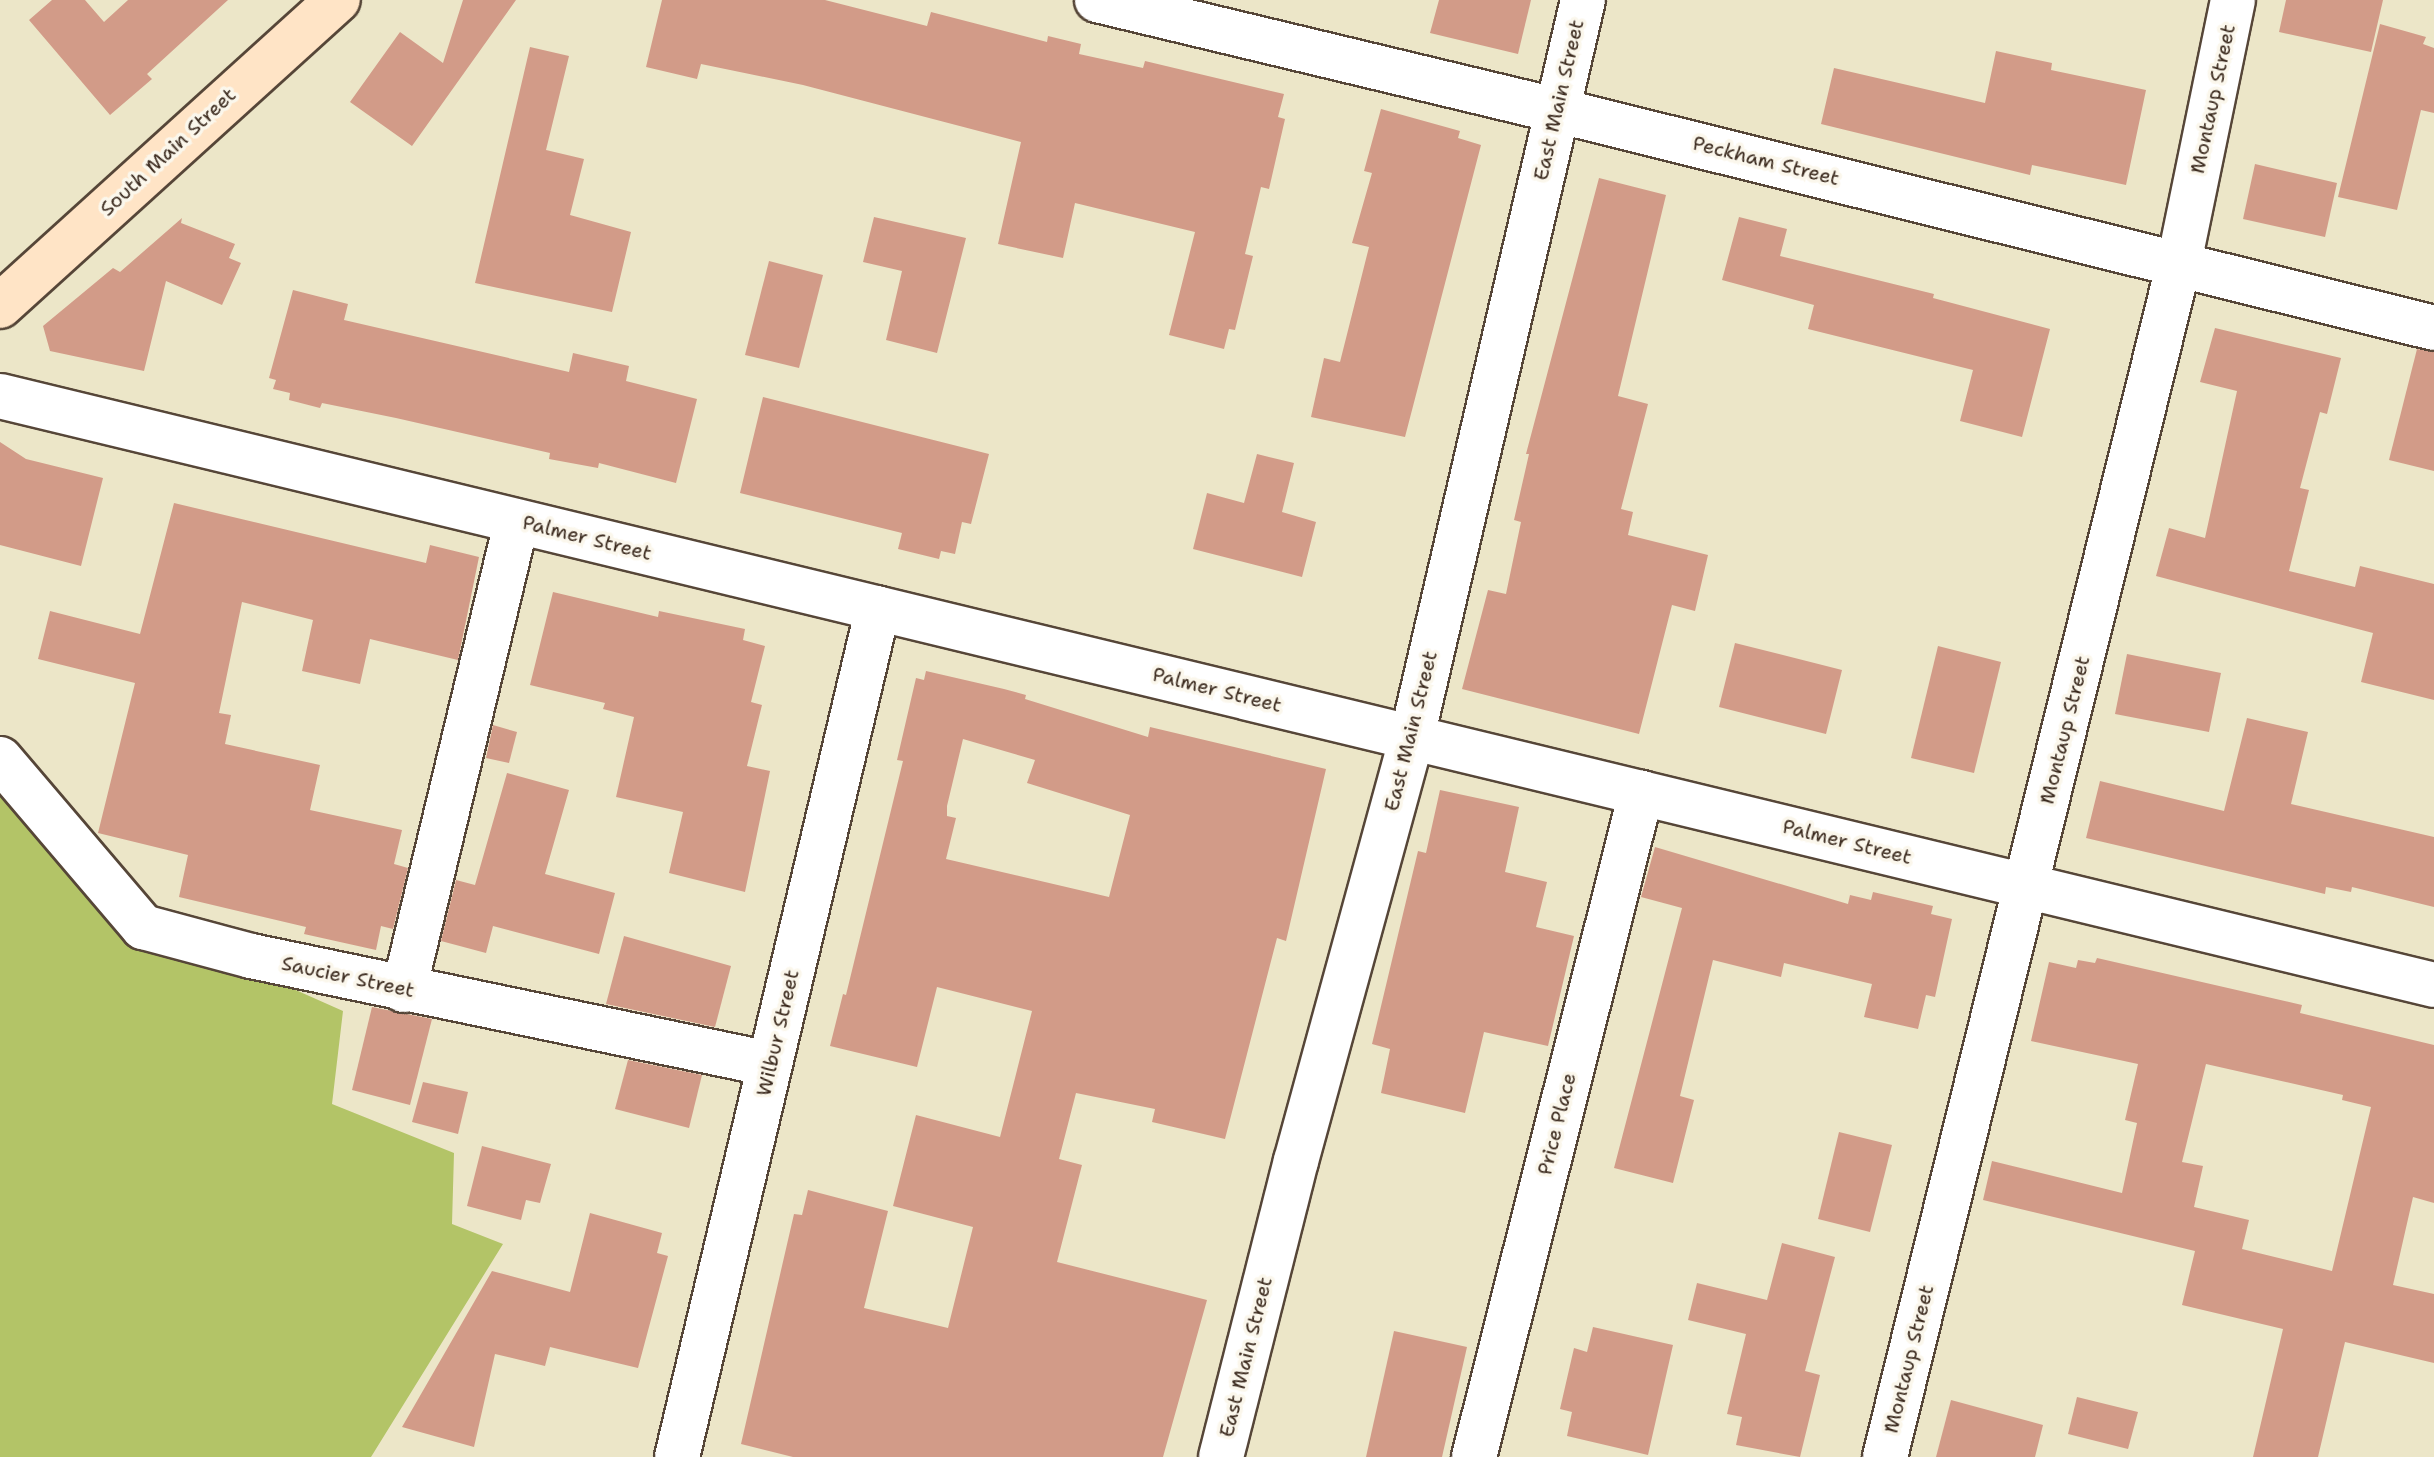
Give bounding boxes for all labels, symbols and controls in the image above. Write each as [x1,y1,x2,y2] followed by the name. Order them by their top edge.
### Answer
[1529,17,1589,183] street label: East Main Street
[2185,22,2241,176] street label: Montaup Street
[95,83,241,221] street label: South Main Street
[1690,131,1842,191] street label: Peckham Street
[520,510,654,566] street label: Palmer Street
[1379,648,1443,814] street label: East Main Street
[2035,653,2095,807] street label: Montaup Street
[1150,662,1284,718] street label: Palmer Street
[1780,814,1914,870] street label: Palmer Street
[279,951,417,1003] street label: Saucier Street
[752,967,804,1099] street label: Wilbur Street
[1533,1071,1581,1177] street label: Price Place
[1214,1274,1278,1440] street label: East Main Street
[1879,1282,1939,1436] street label: Montaup Street

